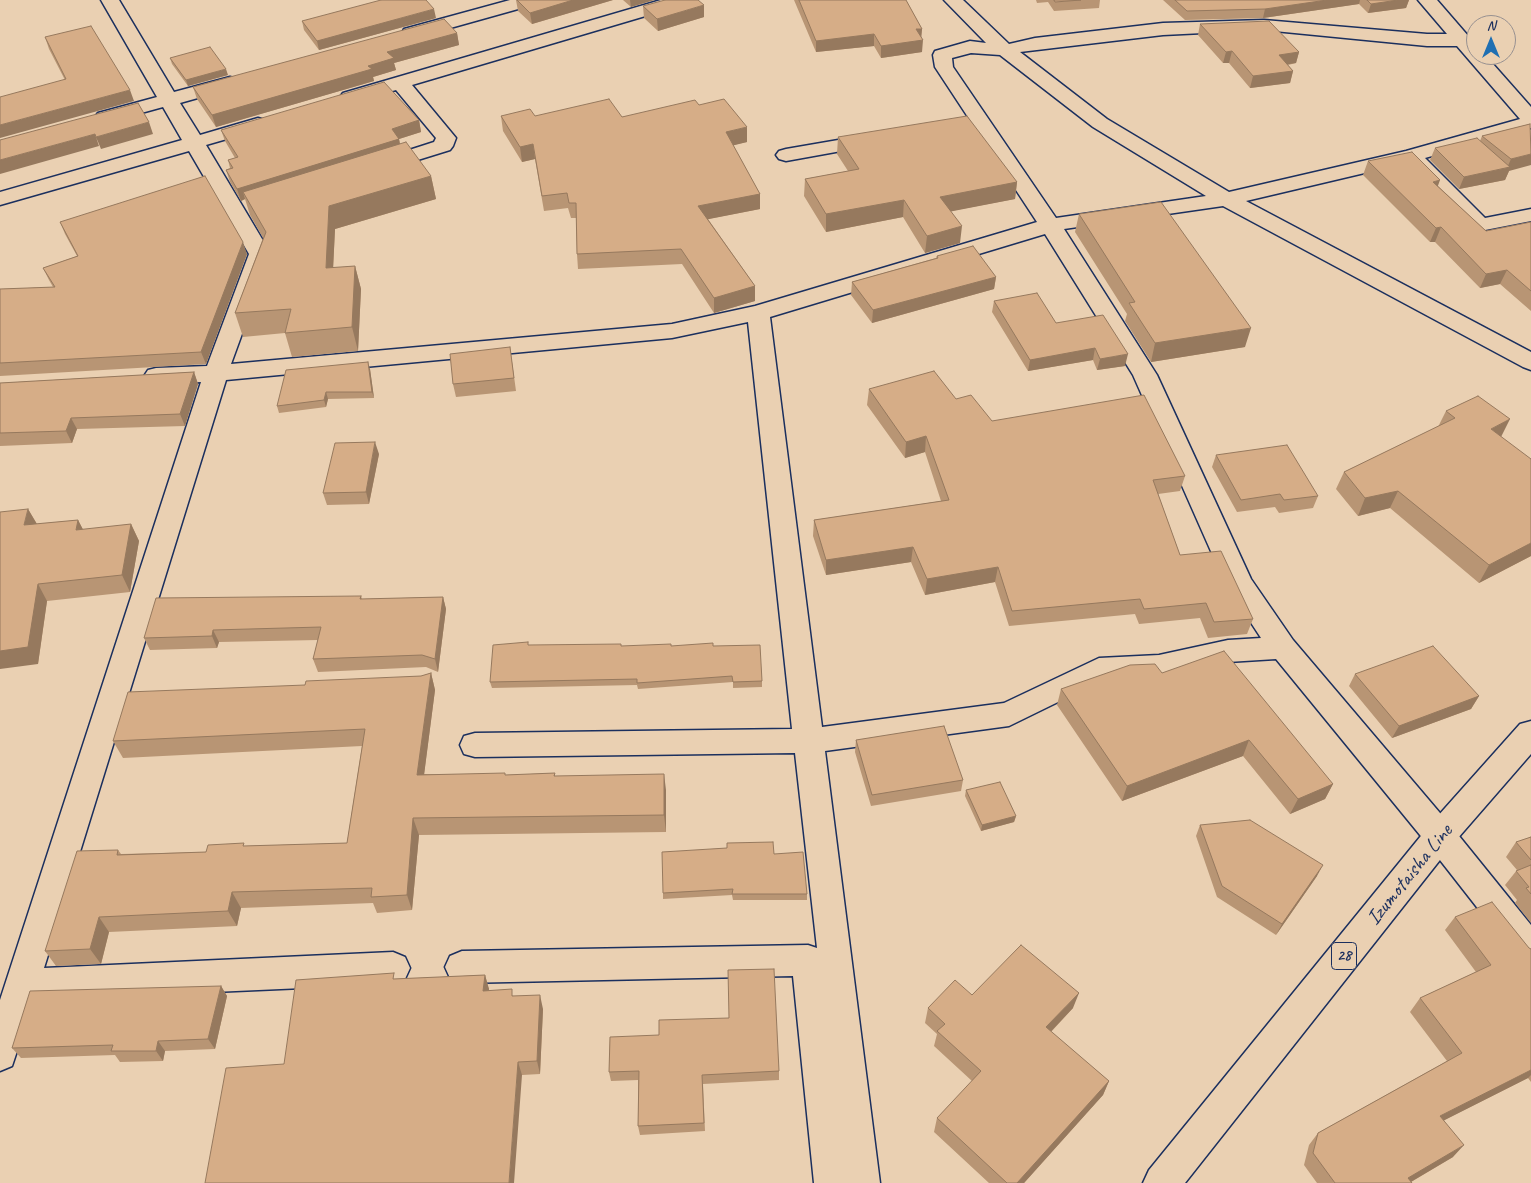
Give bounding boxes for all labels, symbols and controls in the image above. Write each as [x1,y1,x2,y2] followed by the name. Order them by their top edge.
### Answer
[1466,15,1516,65] north arrow
[1487,17,1495,34] text: N
[1362,819,1458,931] street label: Izumotaisha Line
[1332,942,1356,969] road number: 28

